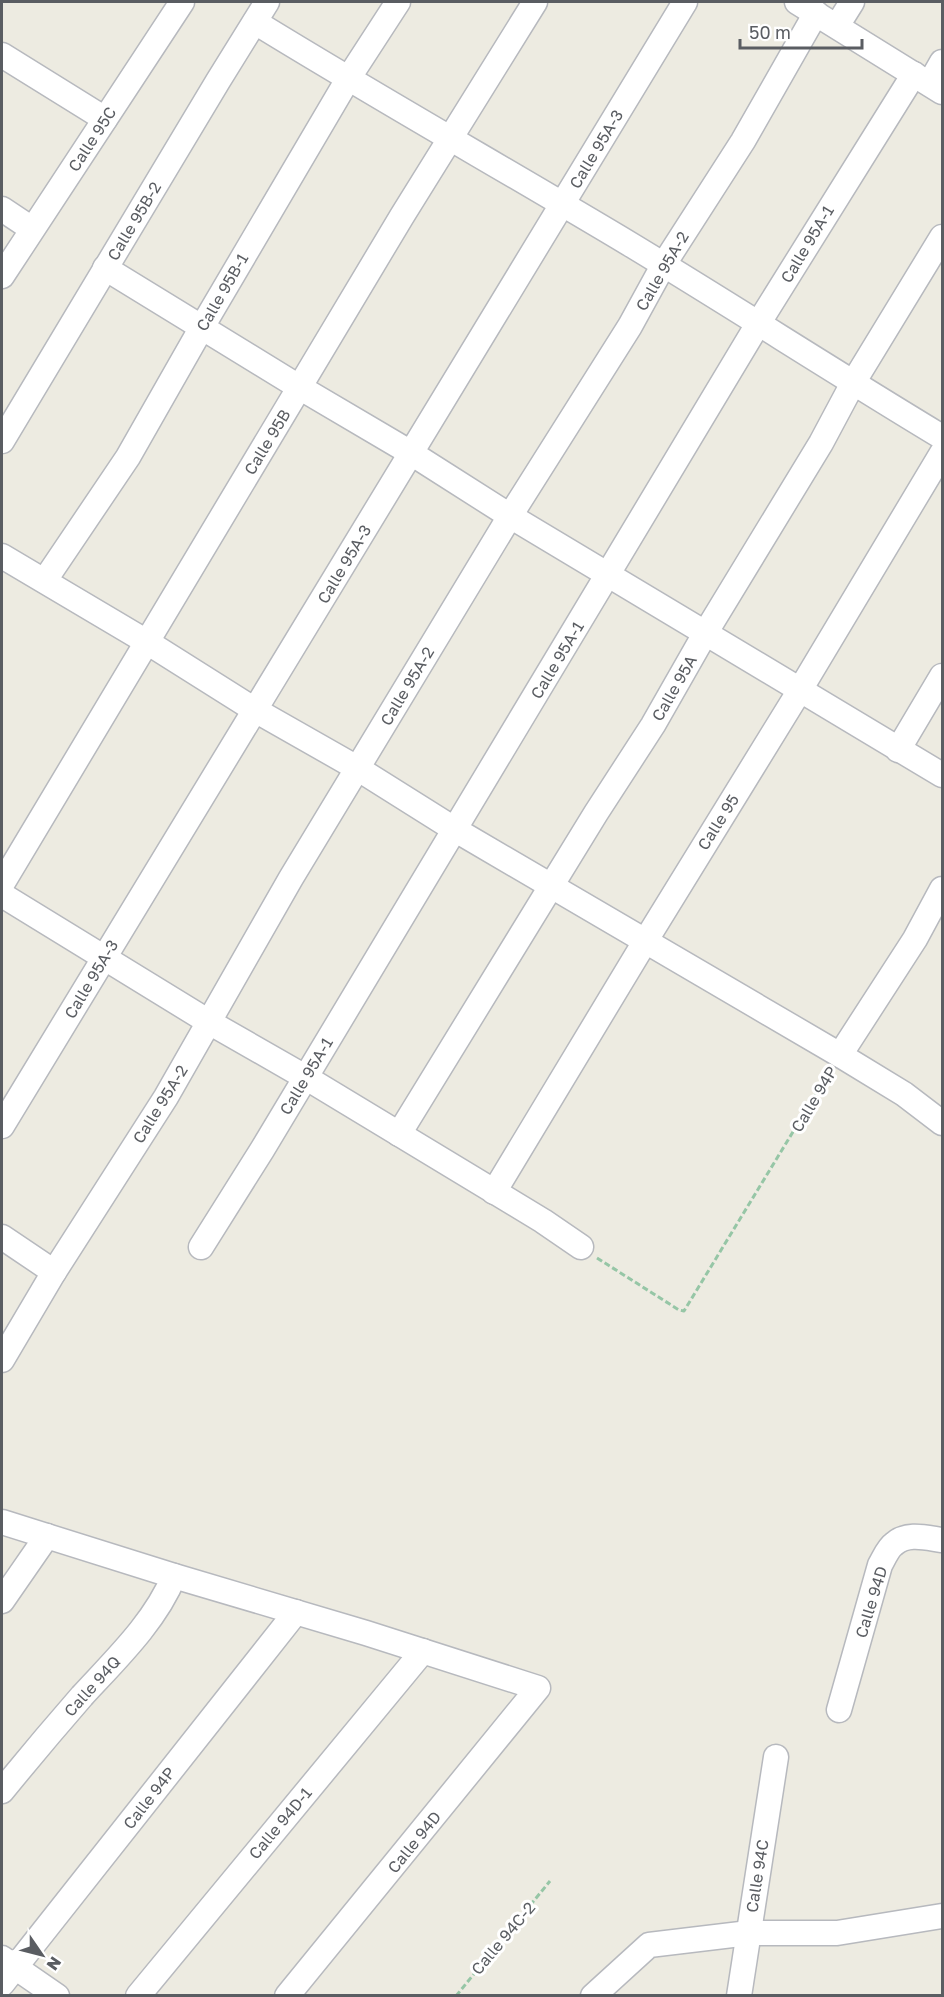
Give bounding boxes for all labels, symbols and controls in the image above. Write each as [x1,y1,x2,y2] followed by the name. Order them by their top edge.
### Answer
[740,12,862,50] scale bar
[749,21,791,43] text: 50 m
[64,103,120,175] street label: Calle 95C
[565,106,627,192] street label: Calle 95A-3
[103,178,165,264] street label: Calle 95B-2
[776,201,838,286] street label: Calle 95A-1
[631,228,693,314] street label: Calle 95A-2
[192,249,252,335] street label: Calle 95B-1
[240,406,294,478] street label: Calle 95B
[313,521,375,607] street label: Calle 95A-3
[526,617,588,702] street label: Calle 95A-1
[376,643,438,729] street label: Calle 95A-2
[647,651,701,725] street label: Calle 95A
[693,790,743,854] street label: Calle 95
[60,936,122,1022] street label: Calle 95A-3
[275,1033,337,1118] street label: Calle 95A-1
[128,1061,192,1147] street label: Calle 95A-2
[787,1062,841,1136] street label: Calle 94P
[851,1564,891,1640] street label: Calle 94D
[60,1652,124,1720] street label: Calle 94Q
[119,1763,179,1833] street label: Calle 94P
[244,1783,316,1863] street label: Calle 94D-1
[383,1807,445,1877] street label: Calle 94D
[741,1838,773,1914] street label: Calle 94C
[467,1897,539,1979] street label: Calle 94C-2
[12,1925,72,1985] north arrow
[43,1953,66,1974] text: N

